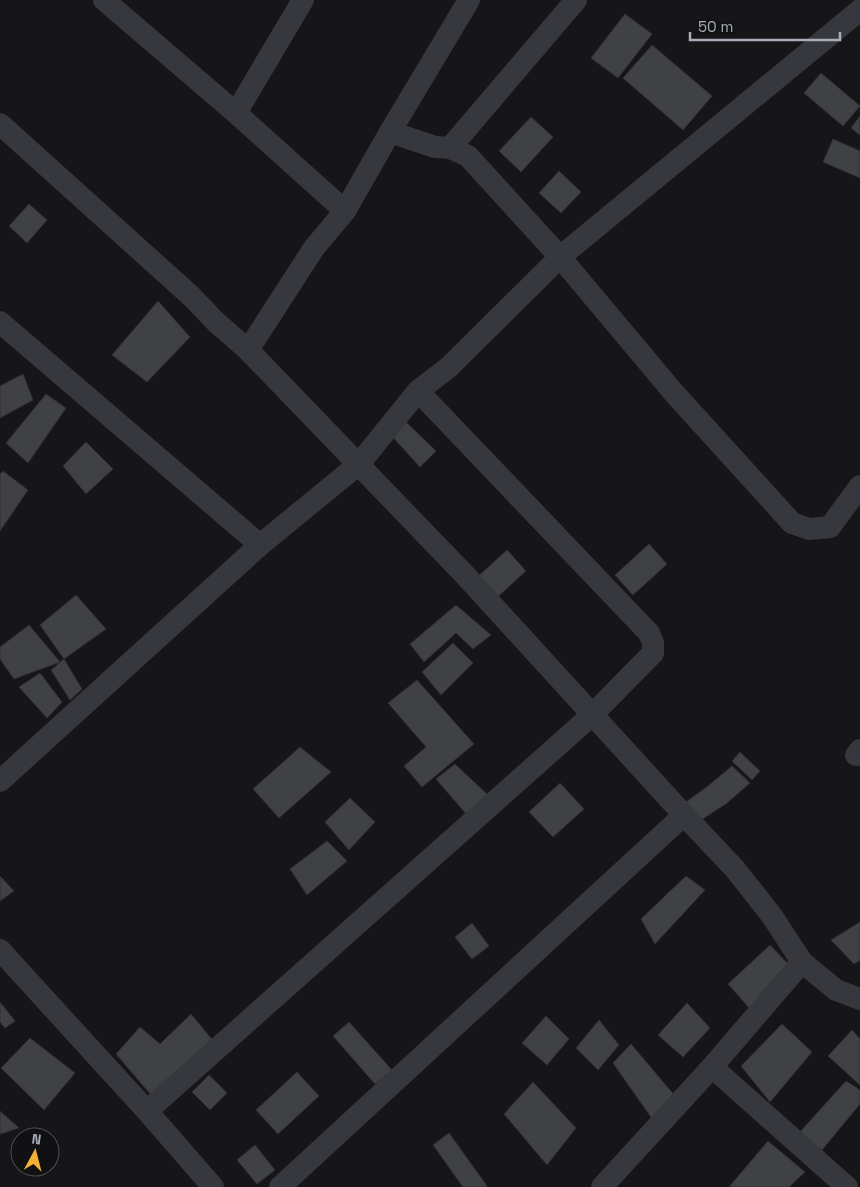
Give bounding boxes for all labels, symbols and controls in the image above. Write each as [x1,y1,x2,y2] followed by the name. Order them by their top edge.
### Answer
[690,10,840,42] scale bar
[698,17,733,36] text: 50 m
[10,1127,60,1177] north arrow
[31,1130,42,1149] text: N

